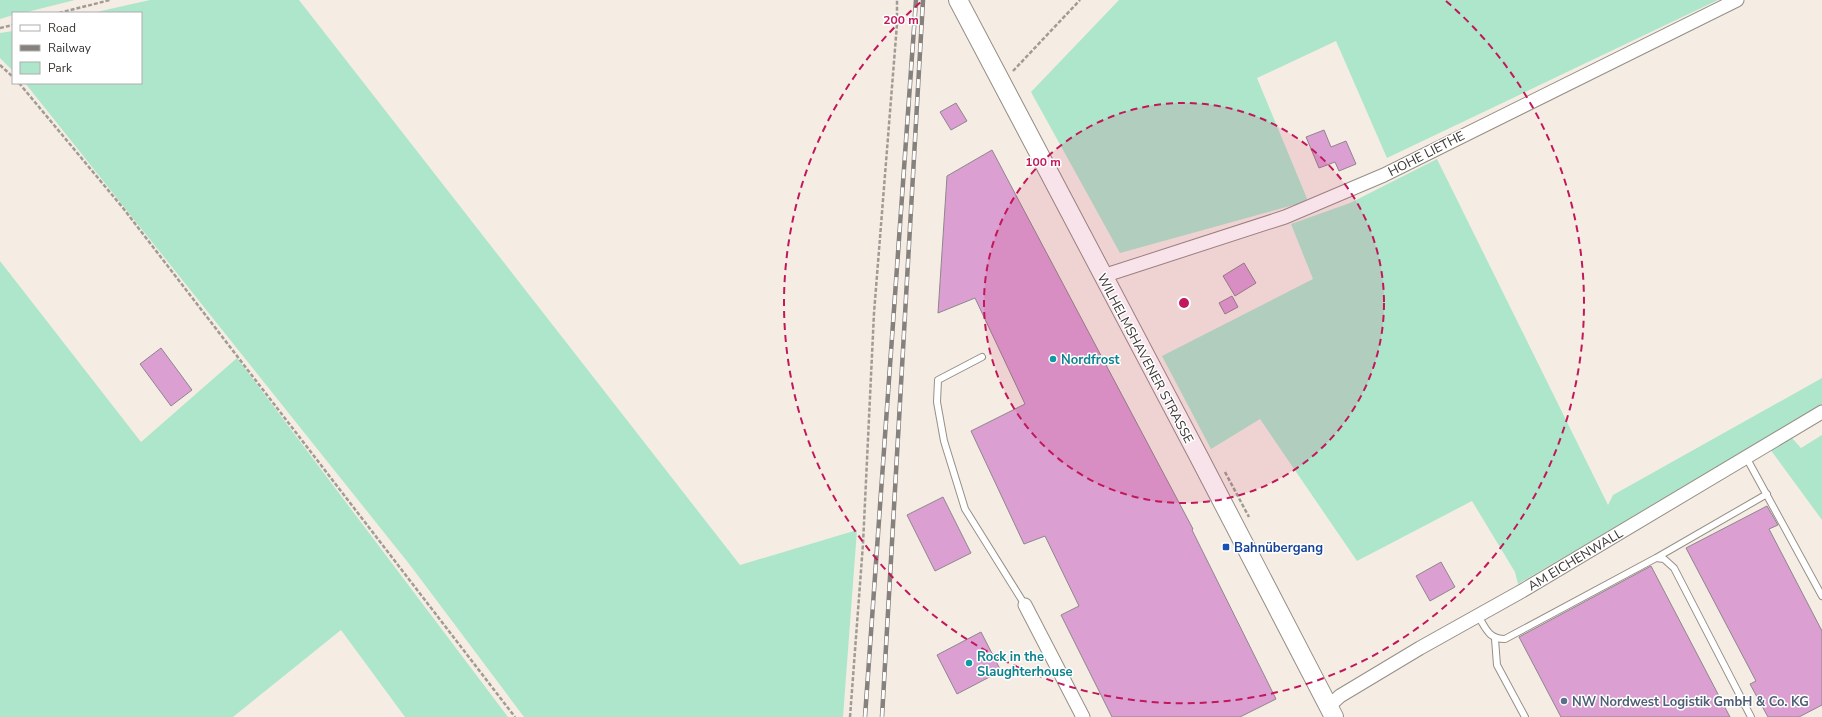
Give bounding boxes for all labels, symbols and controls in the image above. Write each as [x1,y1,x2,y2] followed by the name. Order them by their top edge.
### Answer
[12,12,142,84] legend
[883,12,919,28] text: 200 m
[48,20,76,36] text: Road
[48,40,92,56] text: Railway
[48,60,73,76] text: Park
[1385,127,1468,181] street label: HOHE LIETHE
[1025,154,1061,170] text: 100 m
[1093,270,1198,447] street label: WILHELMSHAVENER STRASSE
[1177,296,1191,310] centre of rings
[1061,351,1120,369] place label: Nordfrost
[1048,354,1058,364] marker: Nordfrost
[1525,524,1626,595] street label: AM EICHENWALL
[1234,539,1323,557] place label: Bahnübergang
[1221,542,1231,552] marker: Bahnübergang
[977,648,1073,681] place label: Rock in the Slaughterhouse
[964,658,974,668] marker: Rock in the Slaughterhouse
[1572,693,1809,711] place label: NW Nordwest Logistik GmbH & Co. KG
[1559,696,1569,706] marker: NW Nordwest Logistik GmbH & Co. KG

